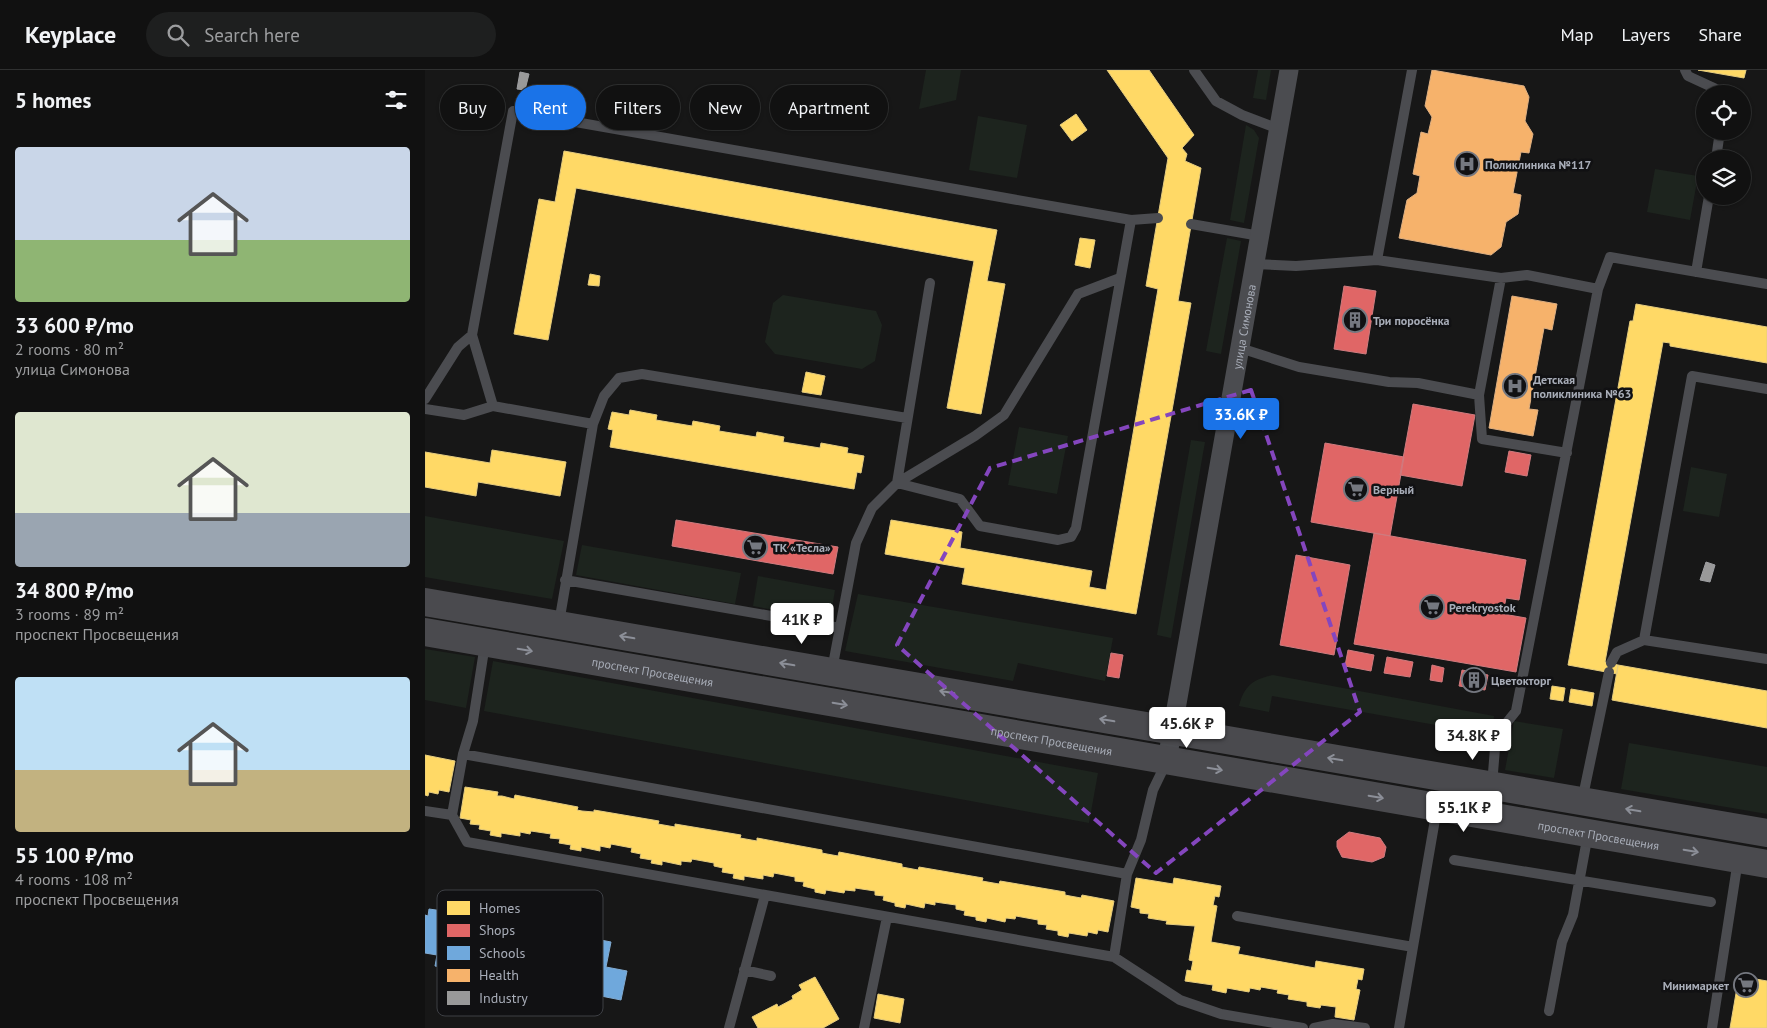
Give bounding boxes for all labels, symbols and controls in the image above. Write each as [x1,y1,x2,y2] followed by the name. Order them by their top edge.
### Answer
[146,12,496,57] search box
[25,19,116,50] text: Keyplace
[164,21,192,49] icon: search
[204,23,300,47] text: Search here
[1561,23,1593,46] text: Map
[1621,23,1670,46] text: Layers
[1698,23,1742,46] text: Share
[440,85,505,130] chip: Buy
[515,85,586,130] chip: Rent
[596,85,680,130] chip: Filters
[690,85,760,130] chip: New
[770,85,888,130] chip: Apartment
[1696,85,1751,205] map controls
[1696,85,1751,140] button: locate
[382,86,410,114] icon: filters
[15,87,91,114] text: 5 homes
[1696,150,1751,205] button: layers
[1454,151,1480,177] hospital icon: Поликлиника №117
[1485,157,1592,172] place label: Поликлиника №117
[168,179,258,269] icon: home
[1229,283,1259,371] street label: улица Симонова
[1342,307,1368,333] building icon: Три поросёнка
[15,312,134,339] text: 33 600 ₽/mo
[1373,313,1450,328] place label: Три поросёнка
[15,339,124,359] text: 2 rooms · 80 m²
[15,359,130,379] text: улица Симонова
[1533,372,1631,401] place label: Детская поликлиника №63
[1502,373,1528,399] hospital icon: Детская поликлиника №63
[1195,398,1287,440] pin: 33.6K ₽
[1214,404,1268,424] text: 33.6K ₽
[168,444,258,534] icon: home
[1343,476,1369,502] supermarket icon: Верный
[1373,482,1414,497] place label: Верный
[742,534,768,560] supermarket icon: ТК «Тесла»
[773,540,831,555] place label: ТК «Тесла»
[15,577,134,604] text: 34 800 ₽/mo
[1419,594,1445,620] supermarket icon: Perekryostok
[1449,600,1516,615] place label: Perekryostok
[767,602,837,645] pin: 41K ₽
[15,604,124,624] text: 3 rooms · 89 m²
[782,609,822,629] text: 41K ₽
[15,624,179,644] text: проспект Просвещения
[619,631,635,641] one-way arrow
[516,645,532,655] one-way arrow
[591,653,714,689] street label: проспект Просвещения
[779,659,795,669] one-way arrow
[1461,667,1487,693] building icon: Цветокторг
[1491,673,1551,688] place label: Цветокторг
[939,686,955,696] one-way arrow
[832,700,848,710] one-way arrow
[1141,706,1233,749] pin: 45.6K ₽
[168,709,258,799] icon: home
[1160,713,1214,733] text: 45.6K ₽
[1100,714,1116,724] one-way arrow
[1427,718,1519,761] pin: 34.8K ₽
[990,722,1114,758] street label: проспект Просвещения
[1446,725,1500,745] text: 34.8K ₽
[1327,753,1343,763] one-way arrow
[1207,764,1223,774] one-way arrow
[1418,790,1510,833] pin: 55.1K ₽
[1367,792,1383,802] one-way arrow
[1437,797,1491,817] text: 55.1K ₽
[1625,805,1641,815] one-way arrow
[1537,817,1660,853] street label: проспект Просвещения
[15,842,134,869] text: 55 100 ₽/mo
[1683,846,1699,856] one-way arrow
[15,869,133,889] text: 4 rooms · 108 m²
[15,889,179,909] text: проспект Просвещения
[437,890,603,1016] legend
[479,899,520,917] text: Homes
[479,921,515,939] text: Shops
[479,944,526,962] text: Schools
[479,966,519,984] text: Health
[1733,972,1759,998] supermarket icon: Минимаркет
[1663,978,1729,993] place label: Минимаркет
[479,989,528,1007] text: Industry

